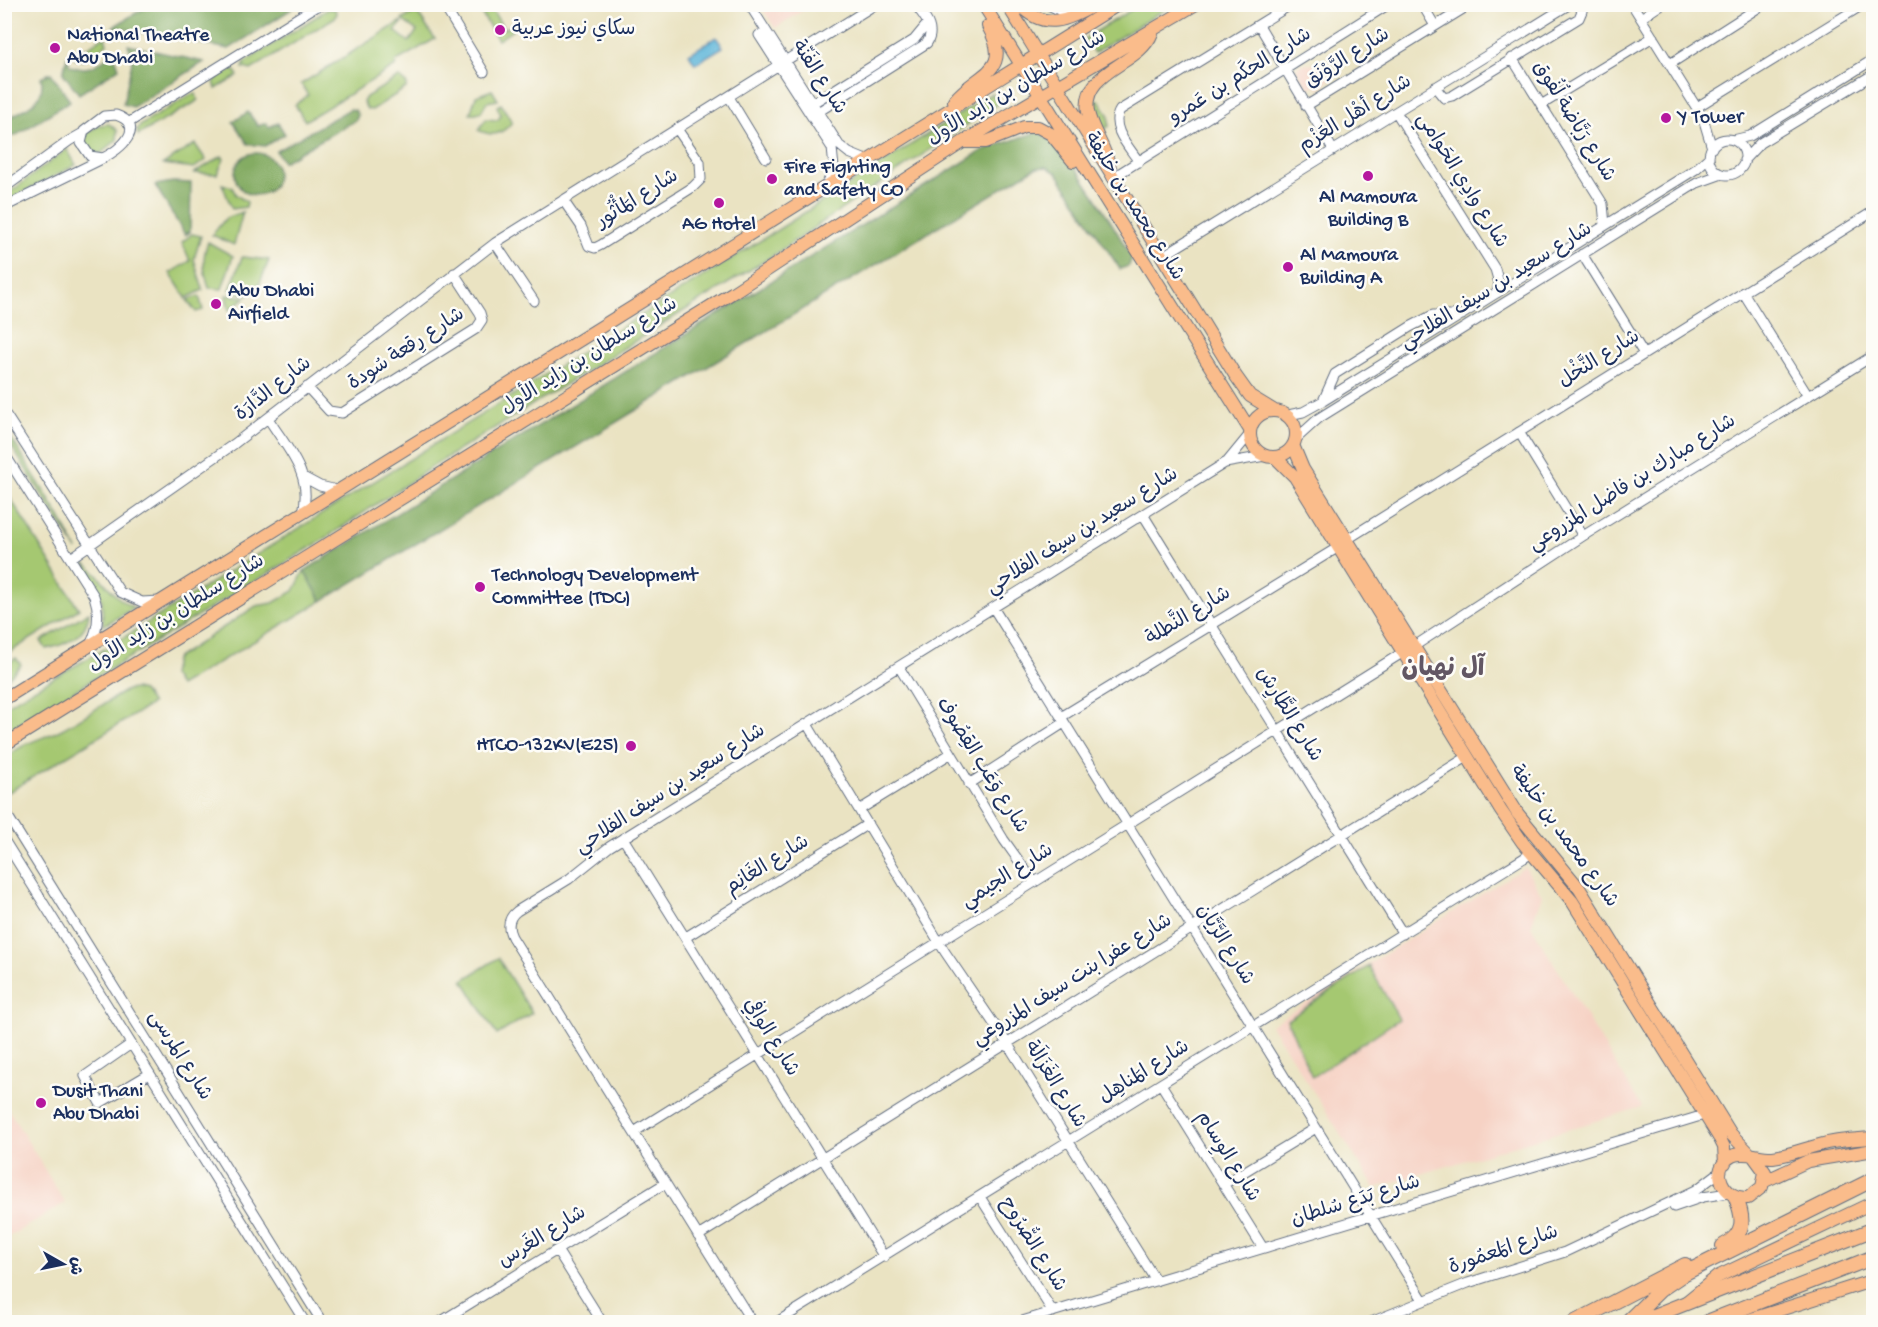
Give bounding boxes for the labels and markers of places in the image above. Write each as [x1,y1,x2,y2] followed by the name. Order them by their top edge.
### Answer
[512,18,636,42] place label: سكاي نيوز عربية
[493,23,507,37] marker: سكاي نيوز عربية
[67,25,210,71] place label: National Theatre Abu Dhabi
[48,41,62,55] marker: National Theatre Abu Dhabi
[1676,107,1745,130] place label: Y Tower
[1659,111,1673,125] marker: Y Tower
[783,157,904,203] place label: Fire Fighting and Safety CO
[1361,169,1375,183] marker: Al Mamoura Building B
[765,172,779,186] marker: Fire Fighting and Safety CO
[1319,187,1418,233] place label: Al Mamoura Building B
[712,196,726,210] marker: AG Hotel
[682,214,756,237] place label: AG Hotel
[1299,245,1399,291] place label: Al Mamoura Building A
[1281,260,1295,274] marker: Al Mamoura Building A
[228,281,314,327] place label: Abu Dhabi Airfield
[209,297,223,311] marker: Abu Dhabi Airfield
[491,565,699,611] place label: Technology Development Committee (TDC)
[473,580,487,594] marker: Technology Development Committee (TDC)
[476,735,619,758] place label: HTCO-132KV(E25)
[624,739,638,753] marker: HTCO-132KV(E25)
[51,1081,143,1127] place label: Dusit Thani Abu Dhabi
[34,1096,48,1110] marker: Dusit Thani Abu Dhabi

